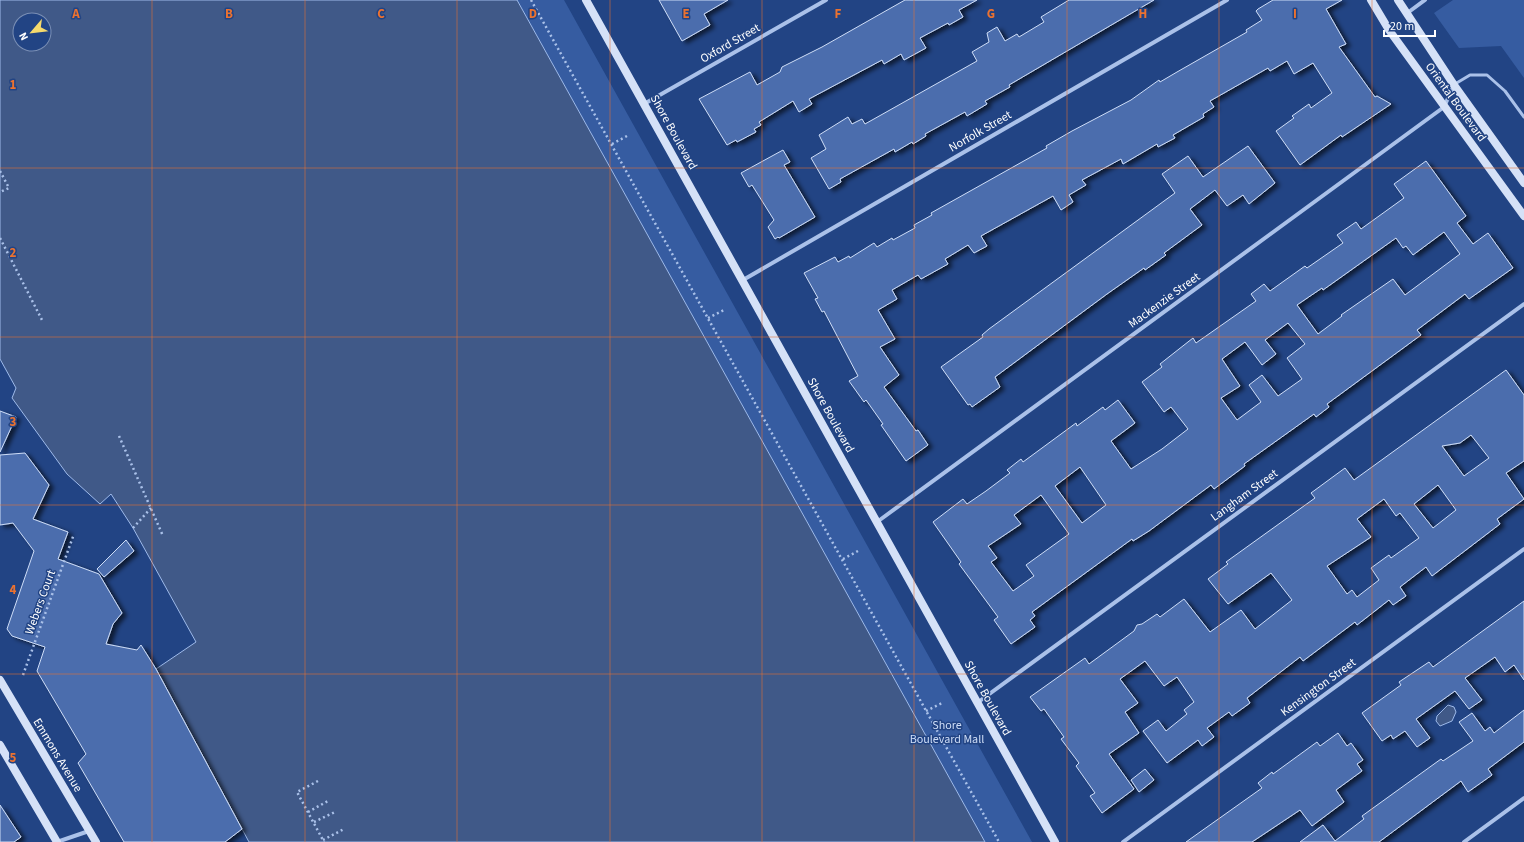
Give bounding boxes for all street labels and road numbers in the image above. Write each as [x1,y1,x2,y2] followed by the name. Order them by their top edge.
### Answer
[697,20,763,67] street label: Oxford Street
[1421,59,1490,145] street label: Oriental Boulevard
[646,92,701,173] street label: Shore Boulevard
[946,107,1015,156] street label: Norfolk Street
[1125,269,1204,332] street label: Mackenzie Street
[803,375,858,456] street label: Shore Boulevard
[1207,465,1281,526] street label: Langham Street
[21,567,60,637] street label: Webers Court
[1277,654,1359,721] street label: Kensington Street
[960,658,1015,739] street label: Shore Boulevard
[29,715,86,796] street label: Emmons Avenue

